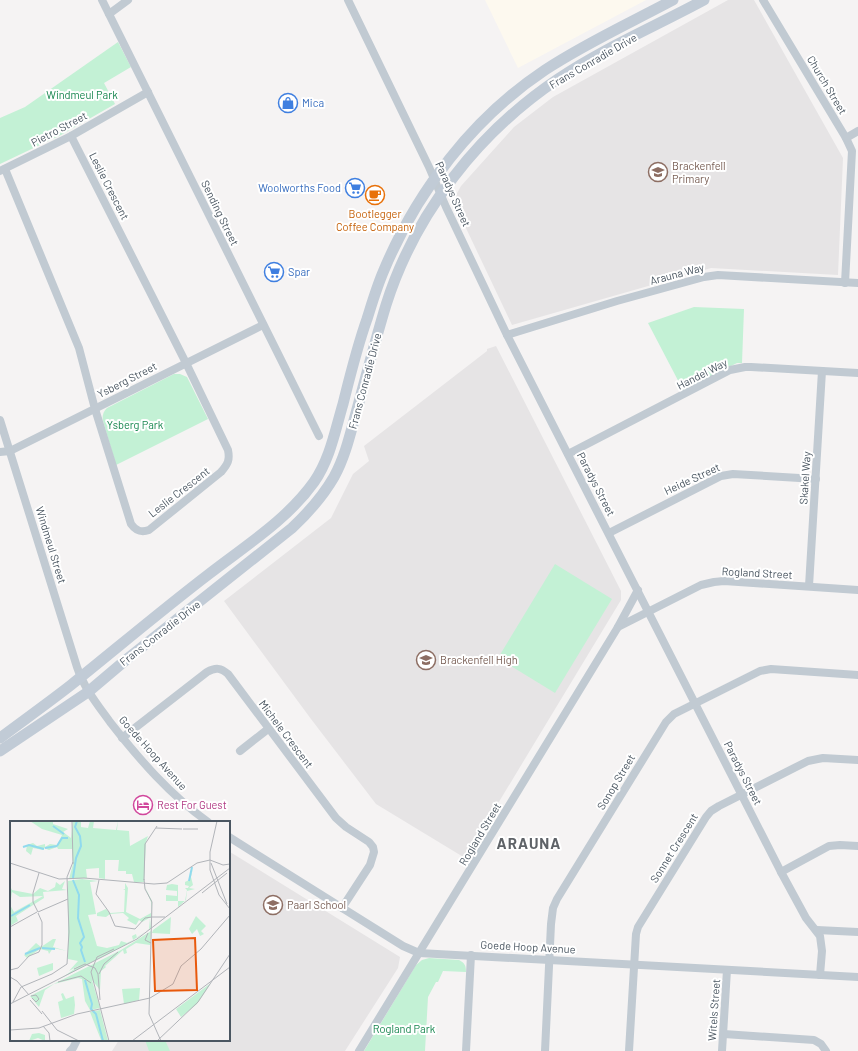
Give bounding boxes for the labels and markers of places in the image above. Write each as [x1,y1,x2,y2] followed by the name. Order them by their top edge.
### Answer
[277,92,299,114] shop icon: Mica
[302,96,324,109] place label: Mica
[672,159,726,185] place label: Brackenfell Primary
[647,161,669,183] school or university icon: Brackenfell Primary
[344,177,366,199] supermarket icon: Woolworths Food
[258,181,341,194] place label: Woolworths Food
[364,184,386,206] cafe icon: Bootlegger Coffee Company
[336,207,414,233] place label: Bootlegger Coffee Company
[263,261,285,283] supermarket icon: Spar
[288,265,310,278] place label: Spar
[415,649,437,671] school or university icon: Brackenfell High
[440,653,518,666] place label: Brackenfell High
[132,794,154,816] hotel icon: Rest For Guest
[157,798,227,811] place label: Rest For Guest
[262,894,284,916] school or university icon: Paarl School
[287,898,346,911] place label: Paarl School

